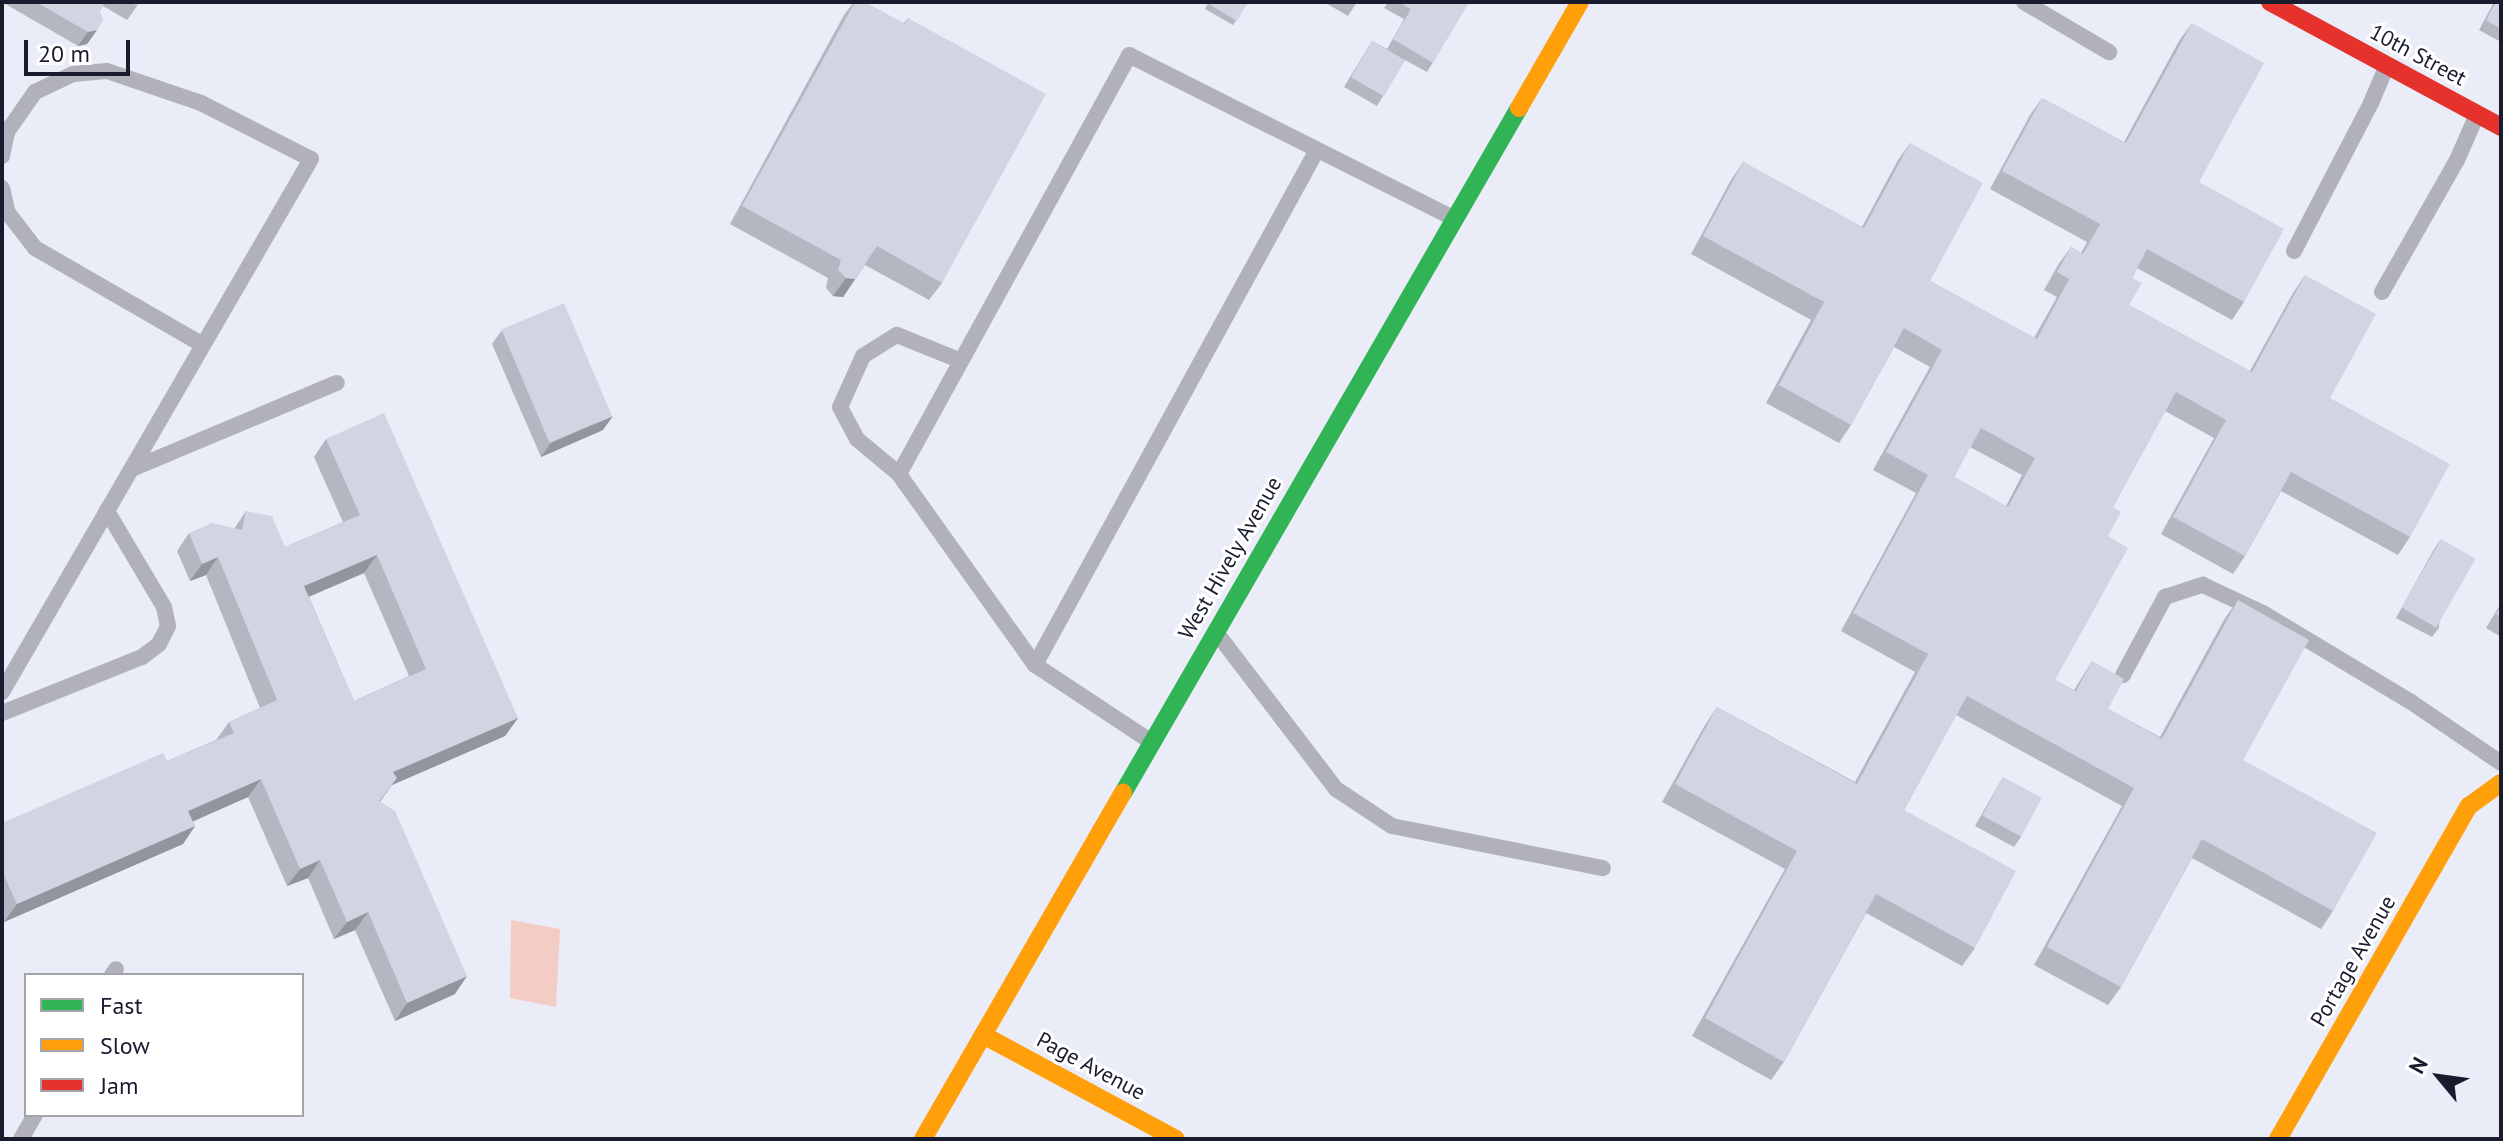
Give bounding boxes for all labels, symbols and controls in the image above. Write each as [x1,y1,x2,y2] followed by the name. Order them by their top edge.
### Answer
[2365,19,2471,91] street label: 10th Street
[28,24,134,74] scale bar
[38,38,90,69] text: 20 m
[1172,471,1288,645] street label: West Hively Avenue
[2305,891,2401,1031] street label: Portage Avenue
[24,973,304,1117] legend
[100,990,143,1021] text: Fast
[1032,1026,1150,1106] street label: Page Avenue
[100,1030,150,1061] text: Slow
[2399,1037,2479,1117] north arrow
[2402,1052,2434,1078] text: N
[100,1070,138,1101] text: Jam

